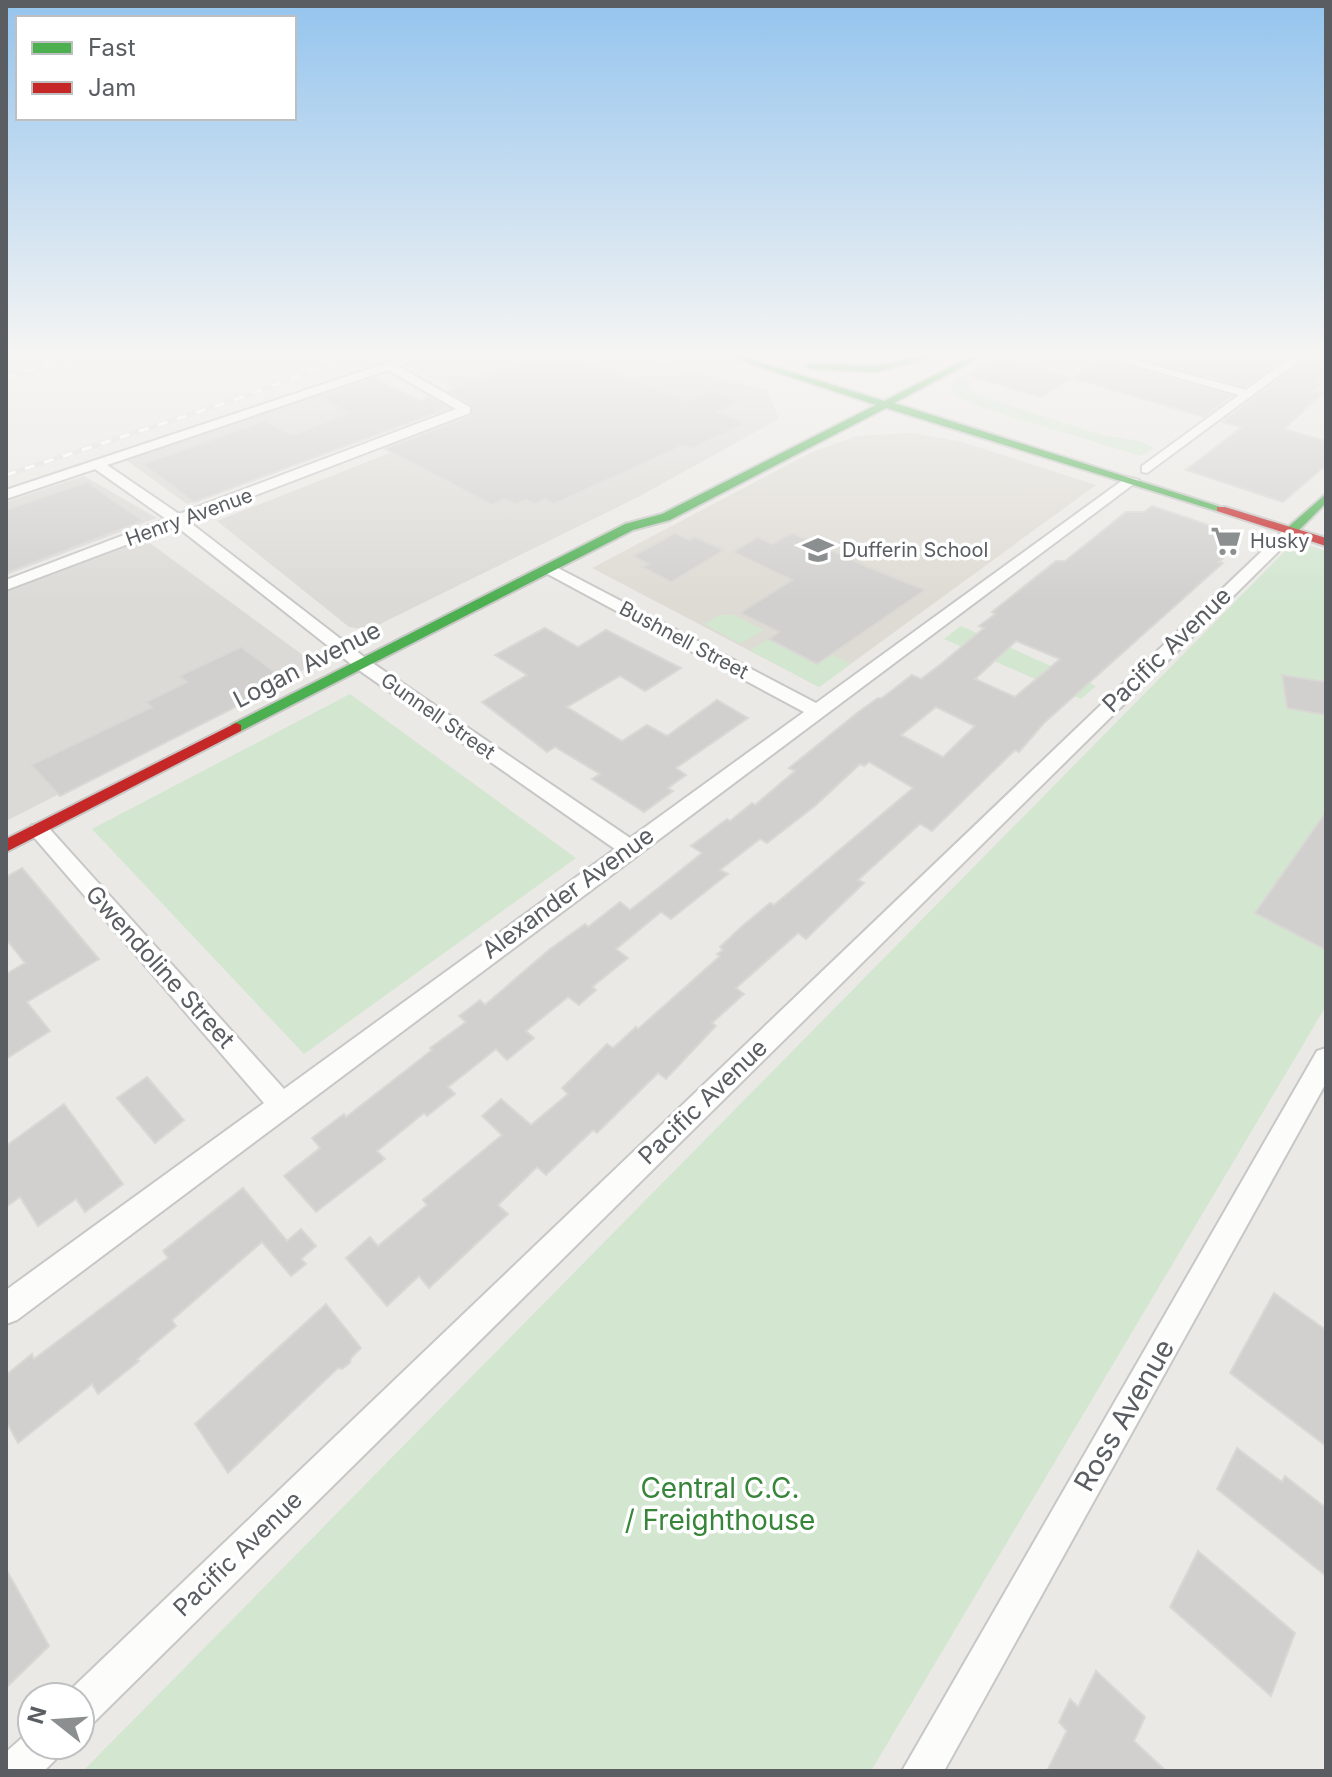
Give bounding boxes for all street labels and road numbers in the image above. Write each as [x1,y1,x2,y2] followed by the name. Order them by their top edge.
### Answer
[122,483,256,551] street label: Henry Avenue
[1096,581,1237,718] street label: Pacific Avenue
[615,596,753,684] street label: Bushnell Street
[228,615,385,714] street label: Logan Avenue
[376,668,500,764] street label: Gunnell Street
[476,821,659,965] street label: Alexander Avenue
[80,879,241,1054] street label: Gwendoline Street
[632,1033,773,1170] street label: Pacific Avenue
[1067,1333,1181,1497] street label: Ross Avenue
[167,1485,308,1622] street label: Pacific Avenue

